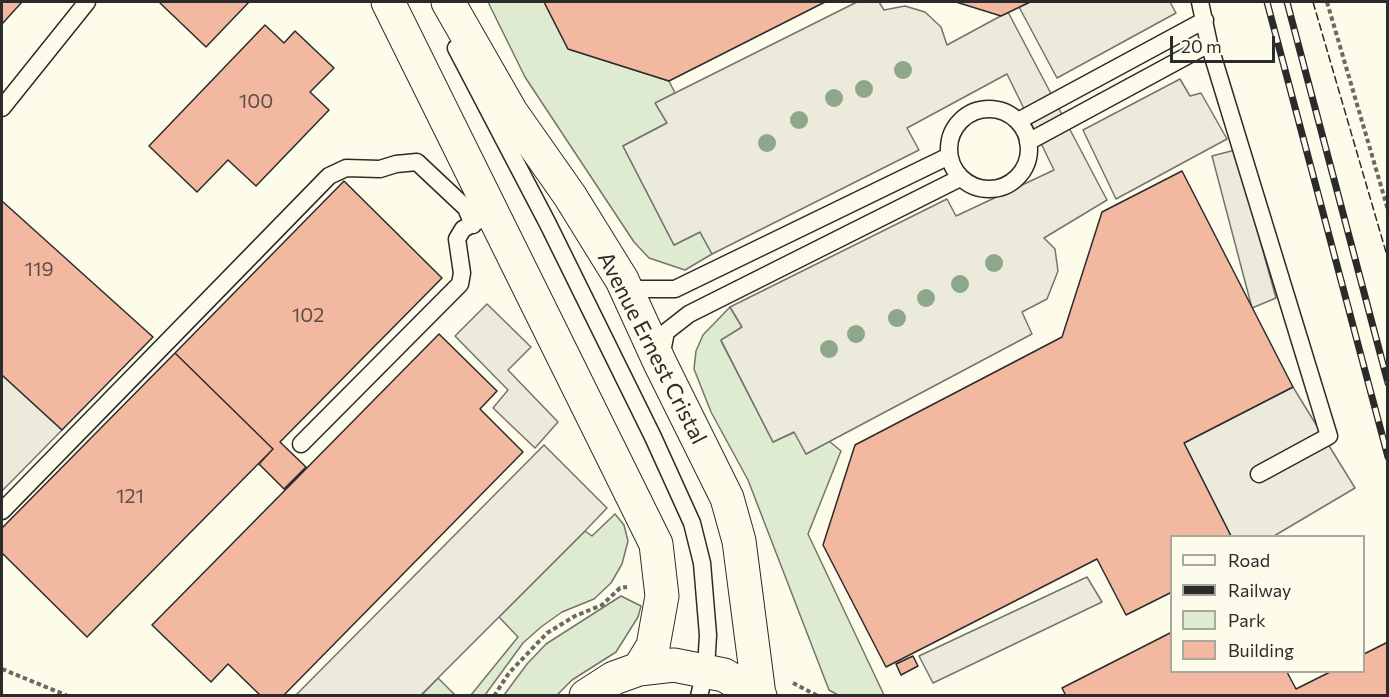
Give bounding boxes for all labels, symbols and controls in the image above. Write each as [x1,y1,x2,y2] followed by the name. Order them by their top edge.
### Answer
[1173,24,1278,62] scale bar
[1181,35,1222,57] text: 20 m
[239,89,273,113] house number: 100
[592,247,712,449] street label: Avenue Ernest Cristal
[24,257,54,281] house number: 119
[292,303,324,327] house number: 102
[116,484,144,508] house number: 121
[1170,535,1365,673] legend
[1228,549,1270,571] text: Road
[1228,579,1291,601] text: Railway
[1228,609,1266,631] text: Park
[1228,639,1294,661] text: Building

